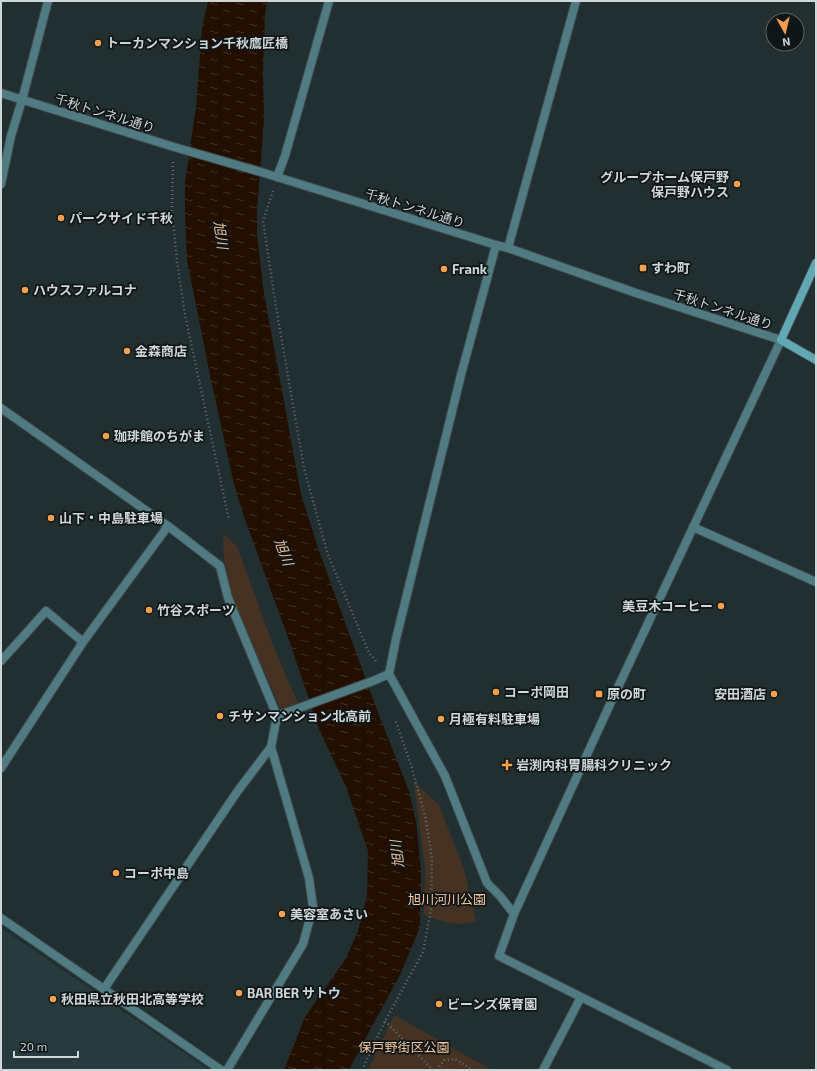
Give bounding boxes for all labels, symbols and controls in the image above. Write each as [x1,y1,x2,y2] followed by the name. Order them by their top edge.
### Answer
[765,12,805,52] north arrow
[106,35,288,51] place label: トーカンマンション千秋鷹匠橋
[782,35,791,49] text: N
[93,38,103,48] marker: トーカンマンション千秋鷹匠橋
[53,90,157,136] street label: 千秋トンネル通り
[600,169,729,200] place label: グループホーム保戸野 保戸野ハウス
[732,179,742,189] marker: グループホーム保戸野 保戸野ハウス
[363,185,467,231] street label: 千秋トンネル通り
[69,210,173,226] place label: パークサイド千秋
[56,213,66,223] marker: パークサイド千秋
[211,220,232,252] water label: 旭川
[651,260,690,276] place label: すわ町
[452,261,488,277] place label: Frank
[638,263,648,273] marker: すわ町
[439,264,449,274] marker: Frank
[33,282,137,298] place label: ハウスファルコナ
[20,285,30,295] marker: ハウスファルコナ
[671,285,775,333] street label: 千秋トンネル通り
[135,343,187,359] place label: 金森商店
[122,346,132,356] marker: 金森商店
[114,428,205,444] place label: 珈琲館のちがま
[101,431,111,441] marker: 珈琲館のちがま
[59,510,163,526] place label: 山下・中島駐車場
[46,513,56,523] marker: 山下・中島駐車場
[272,536,298,570] water label: 旭川
[622,598,713,614] place label: 美豆木コーヒー
[716,601,726,611] marker: 美豆木コーヒー
[157,602,235,618] place label: 竹谷スポーツ
[144,605,154,615] marker: 竹谷スポーツ
[504,684,569,700] place label: コーポ岡田
[607,686,646,702] place label: 原の町
[714,686,766,702] place label: 安田酒店
[491,687,501,697] marker: コーポ岡田
[594,689,604,699] marker: 原の町
[769,689,779,699] marker: 安田酒店
[228,708,371,724] place label: チサンマンション北高前
[215,711,225,721] marker: チサンマンション北高前
[449,711,540,727] place label: 月極有料駐車場
[436,714,446,724] marker: 月極有料駐車場
[516,757,672,773] place label: 岩渕内科胃腸科クリニック
[501,759,513,771] marker: 岩渕内科胃腸科クリニック
[386,837,407,869] water label: 旭川
[124,865,189,881] place label: コーポ中島
[111,868,121,878] marker: コーポ中島
[408,891,486,907] park label: 旭川河川公園
[290,906,368,922] place label: 美容室あさい
[277,909,287,919] marker: 美容室あさい
[247,985,341,1001] place label: BAR BER サトウ
[234,988,244,998] marker: BAR BER サトウ
[61,991,204,1007] place label: 秋田県立秋田北高等学校
[48,994,58,1004] marker: 秋田県立秋田北高等学校
[447,996,537,1012] place label: ビーンズ保育園
[434,999,444,1009] marker: ビーンズ保育園
[14,1033,78,1059] scale bar
[20,1039,47,1053] text: 20 m
[358,1039,450,1055] park label: 保戸野街区公園

